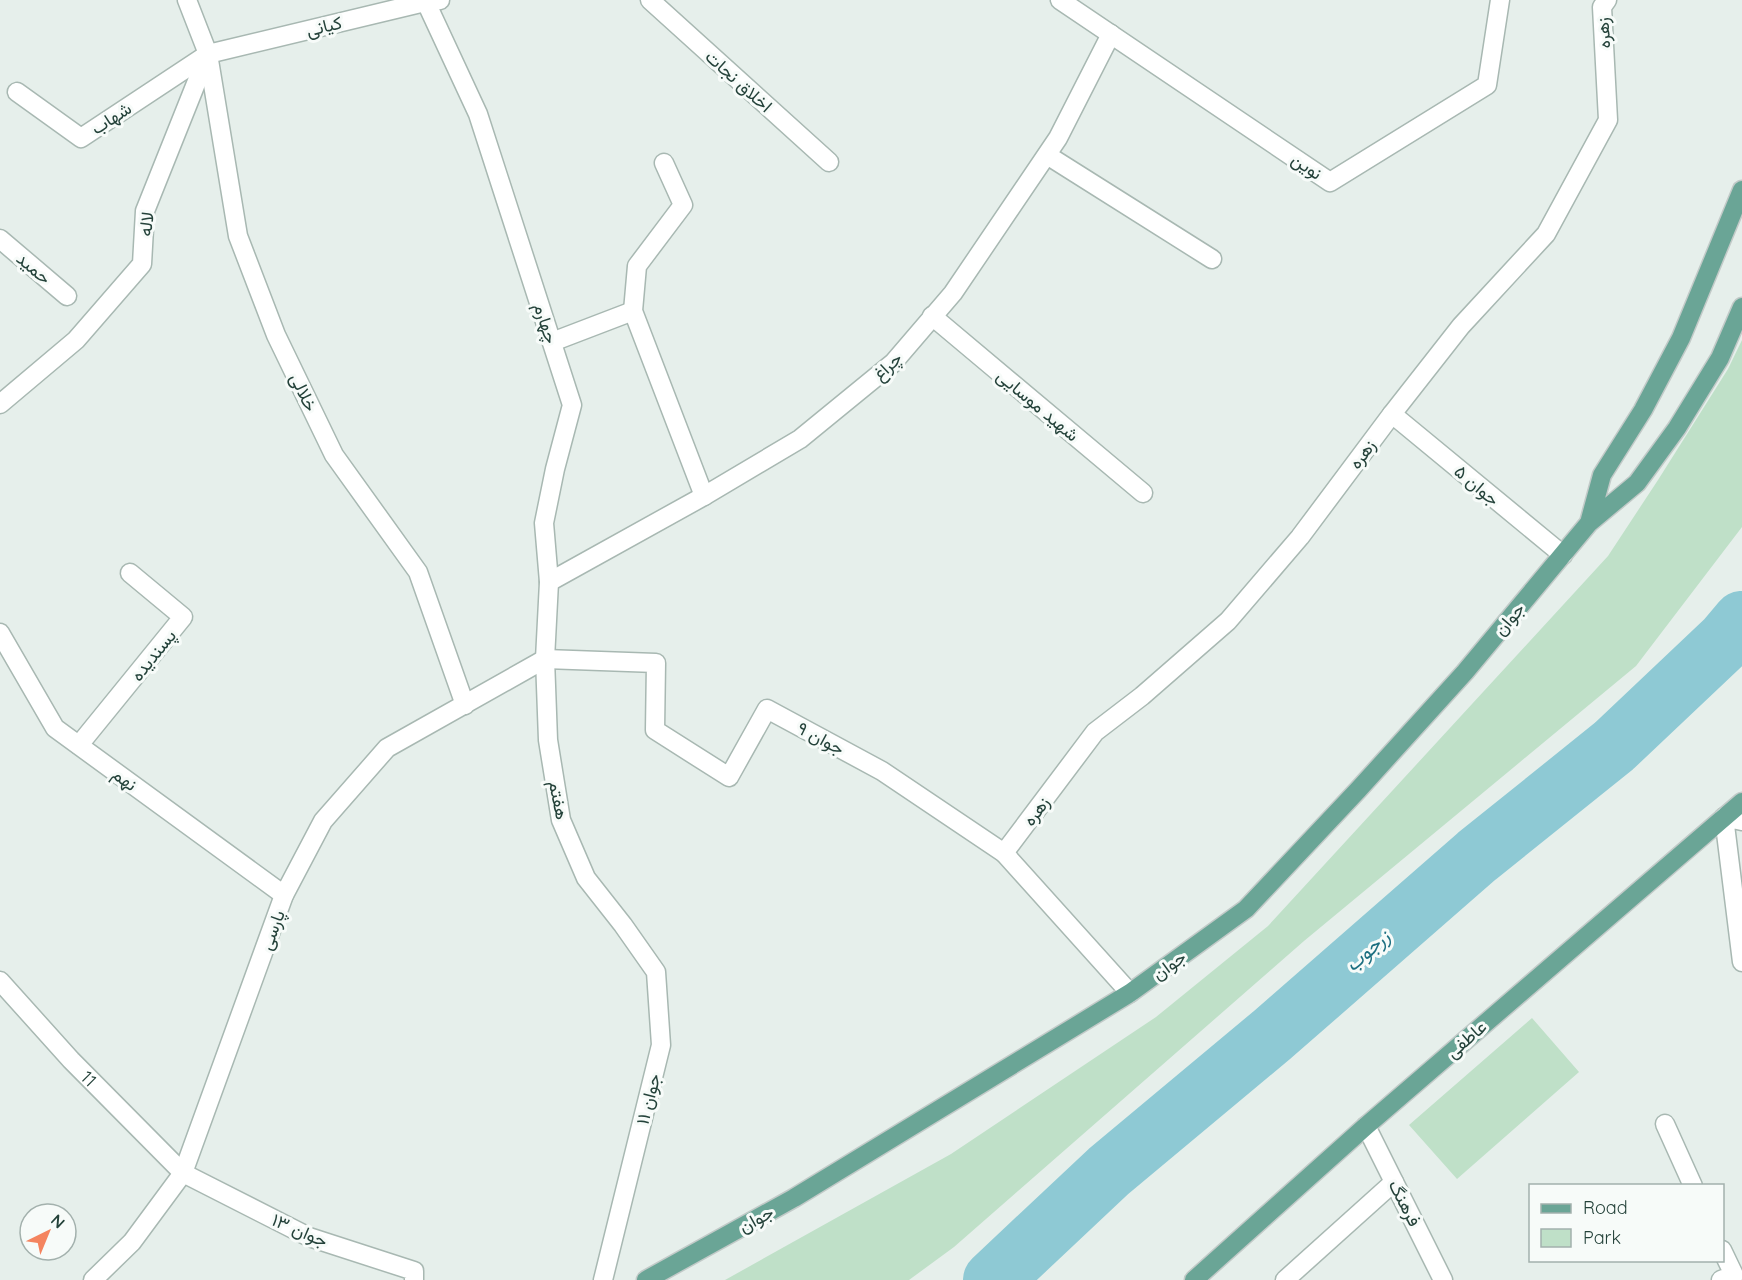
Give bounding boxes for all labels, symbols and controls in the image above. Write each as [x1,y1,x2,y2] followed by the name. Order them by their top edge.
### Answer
[304,10,344,42] street label: کیانی
[1591,17,1615,49] street label: زهره
[701,45,777,117] street label: اخلاق نجات
[86,96,136,140] street label: شهاب
[1287,147,1327,185] street label: نوین
[133,210,159,238] street label: لاله
[12,247,56,289] street label: حمید
[528,300,563,346] street label: چهارم
[867,347,907,386] street label: چراغ
[992,364,1084,446] street label: شهید موسایی
[285,369,323,415] street label: خلالی
[1343,435,1381,473] street label: زهره
[1450,459,1504,511] street label: جوان ۵
[1488,598,1530,640] street label: جوان
[125,624,182,686] street label: پسندیده
[794,716,848,760] street label: جوان ۹
[107,762,142,797] street label: نهم
[543,779,574,822] street label: هفتم
[1017,792,1055,830] street label: زهره
[254,907,291,954] street label: پارسی
[1339,923,1396,977] water label: زرجوب
[1148,945,1190,985] street label: جوان
[1441,1015,1491,1063] street label: عاطفی
[76,1065,102,1091] street label: 11
[631,1071,665,1127] street label: جوان ۱۱
[1384,1176,1426,1230] street label: فرهنگ
[1529,1184,1724,1262] legend
[1583,1196,1628,1219] text: Road
[734,1200,778,1238] street label: جوان
[18,1202,78,1262] north arrow
[269,1208,331,1252] street label: جوان ۱۳
[47,1210,69,1232] text: N
[1583,1226,1621,1249] text: Park

